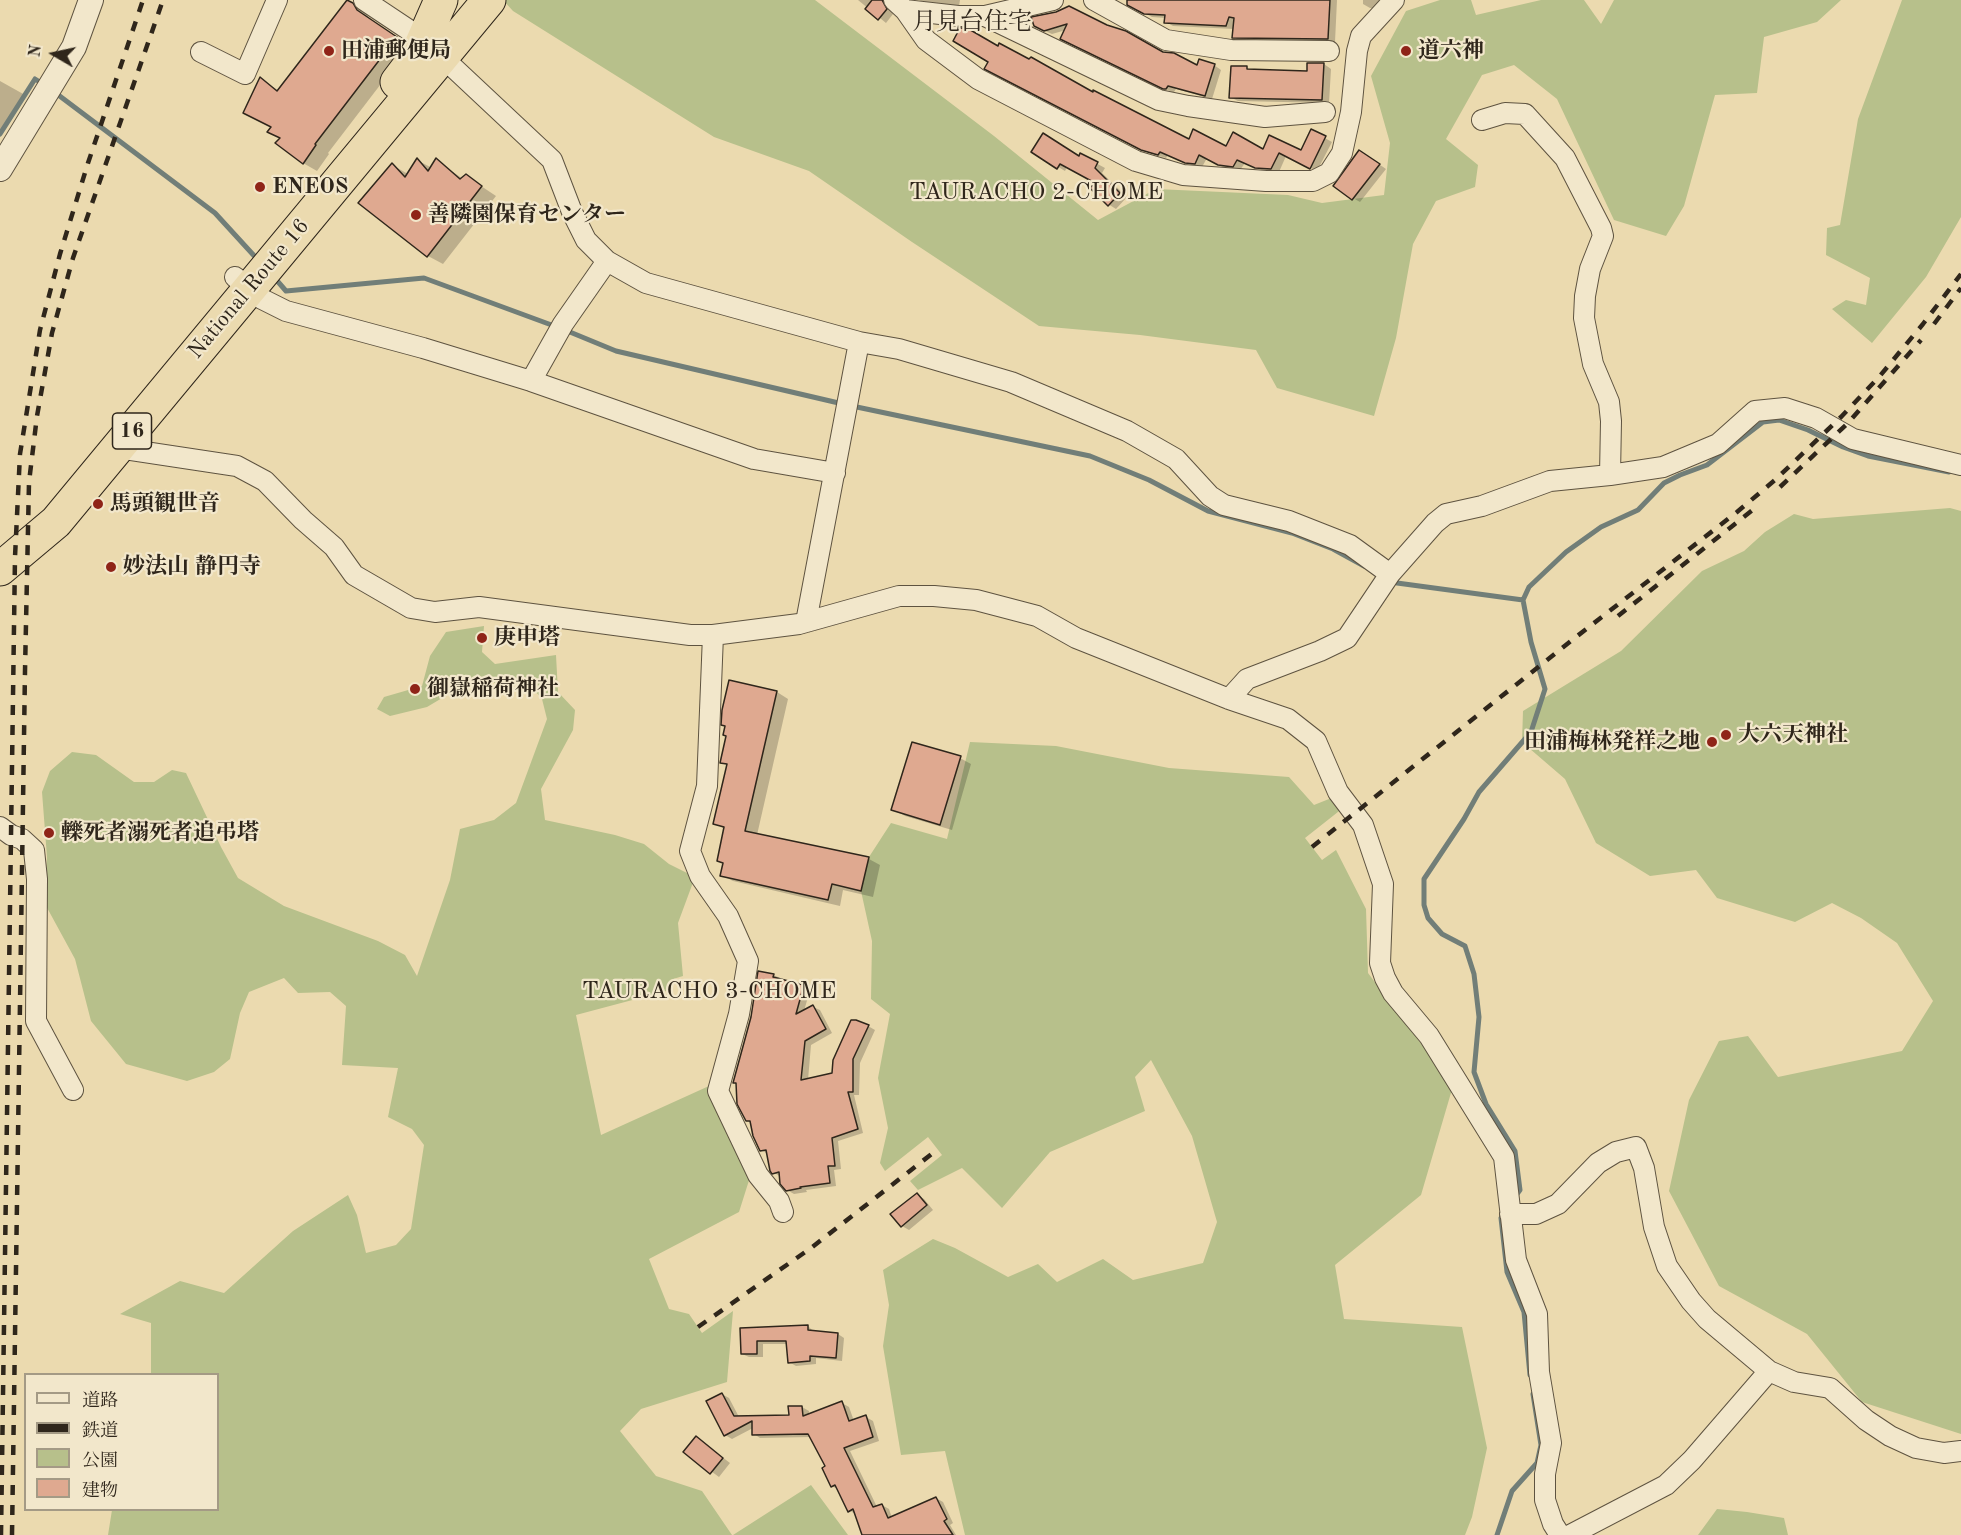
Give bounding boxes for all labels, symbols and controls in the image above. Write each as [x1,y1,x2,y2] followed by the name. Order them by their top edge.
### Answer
[912,9,1032,37] district label: 月見台住宅
[24,24,84,84] north arrow
[341,38,451,64] place label: 田浦郵便局
[1418,38,1484,64] place label: 道六神
[27,44,45,58] text: N
[322,44,336,58] marker: 田浦郵便局
[1399,44,1413,58] marker: 道六神
[272,174,348,200] place label: ENEOS
[897,179,1175,207] district label: TAURACHO 2-CHOME
[253,180,267,194] marker: ENEOS
[428,202,626,228] place label: 善隣園保育センター
[409,208,423,222] marker: 善隣園保育センター
[183,213,315,365] street label: National Route 16
[112,413,152,449] road number: 16
[110,491,220,517] place label: 馬頭観世音
[91,497,105,511] marker: 馬頭観世音
[123,554,261,580] place label: 妙法山 静円寺
[104,560,118,574] marker: 妙法山 静円寺
[494,625,560,651] place label: 庚申塔
[475,631,489,645] marker: 庚申塔
[427,676,559,702] place label: 御嶽稲荷神社
[408,682,422,696] marker: 御嶽稲荷神社
[1738,722,1848,748] place label: 大六天神社
[1719,728,1733,742] marker: 大六天神社
[1524,729,1700,755] place label: 田浦梅林発祥之地
[1705,735,1719,749] marker: 田浦梅林発祥之地
[61,820,259,846] place label: 轢死者溺死者追弔塔
[42,826,56,840] marker: 轢死者溺死者追弔塔
[570,978,848,1006] district label: TAURACHO 3-CHOME
[24,1373,219,1511] legend
[82,1392,118,1410] text: 道路
[82,1422,118,1440] text: 鉄道
[82,1452,118,1470] text: 公園
[82,1482,118,1500] text: 建物

